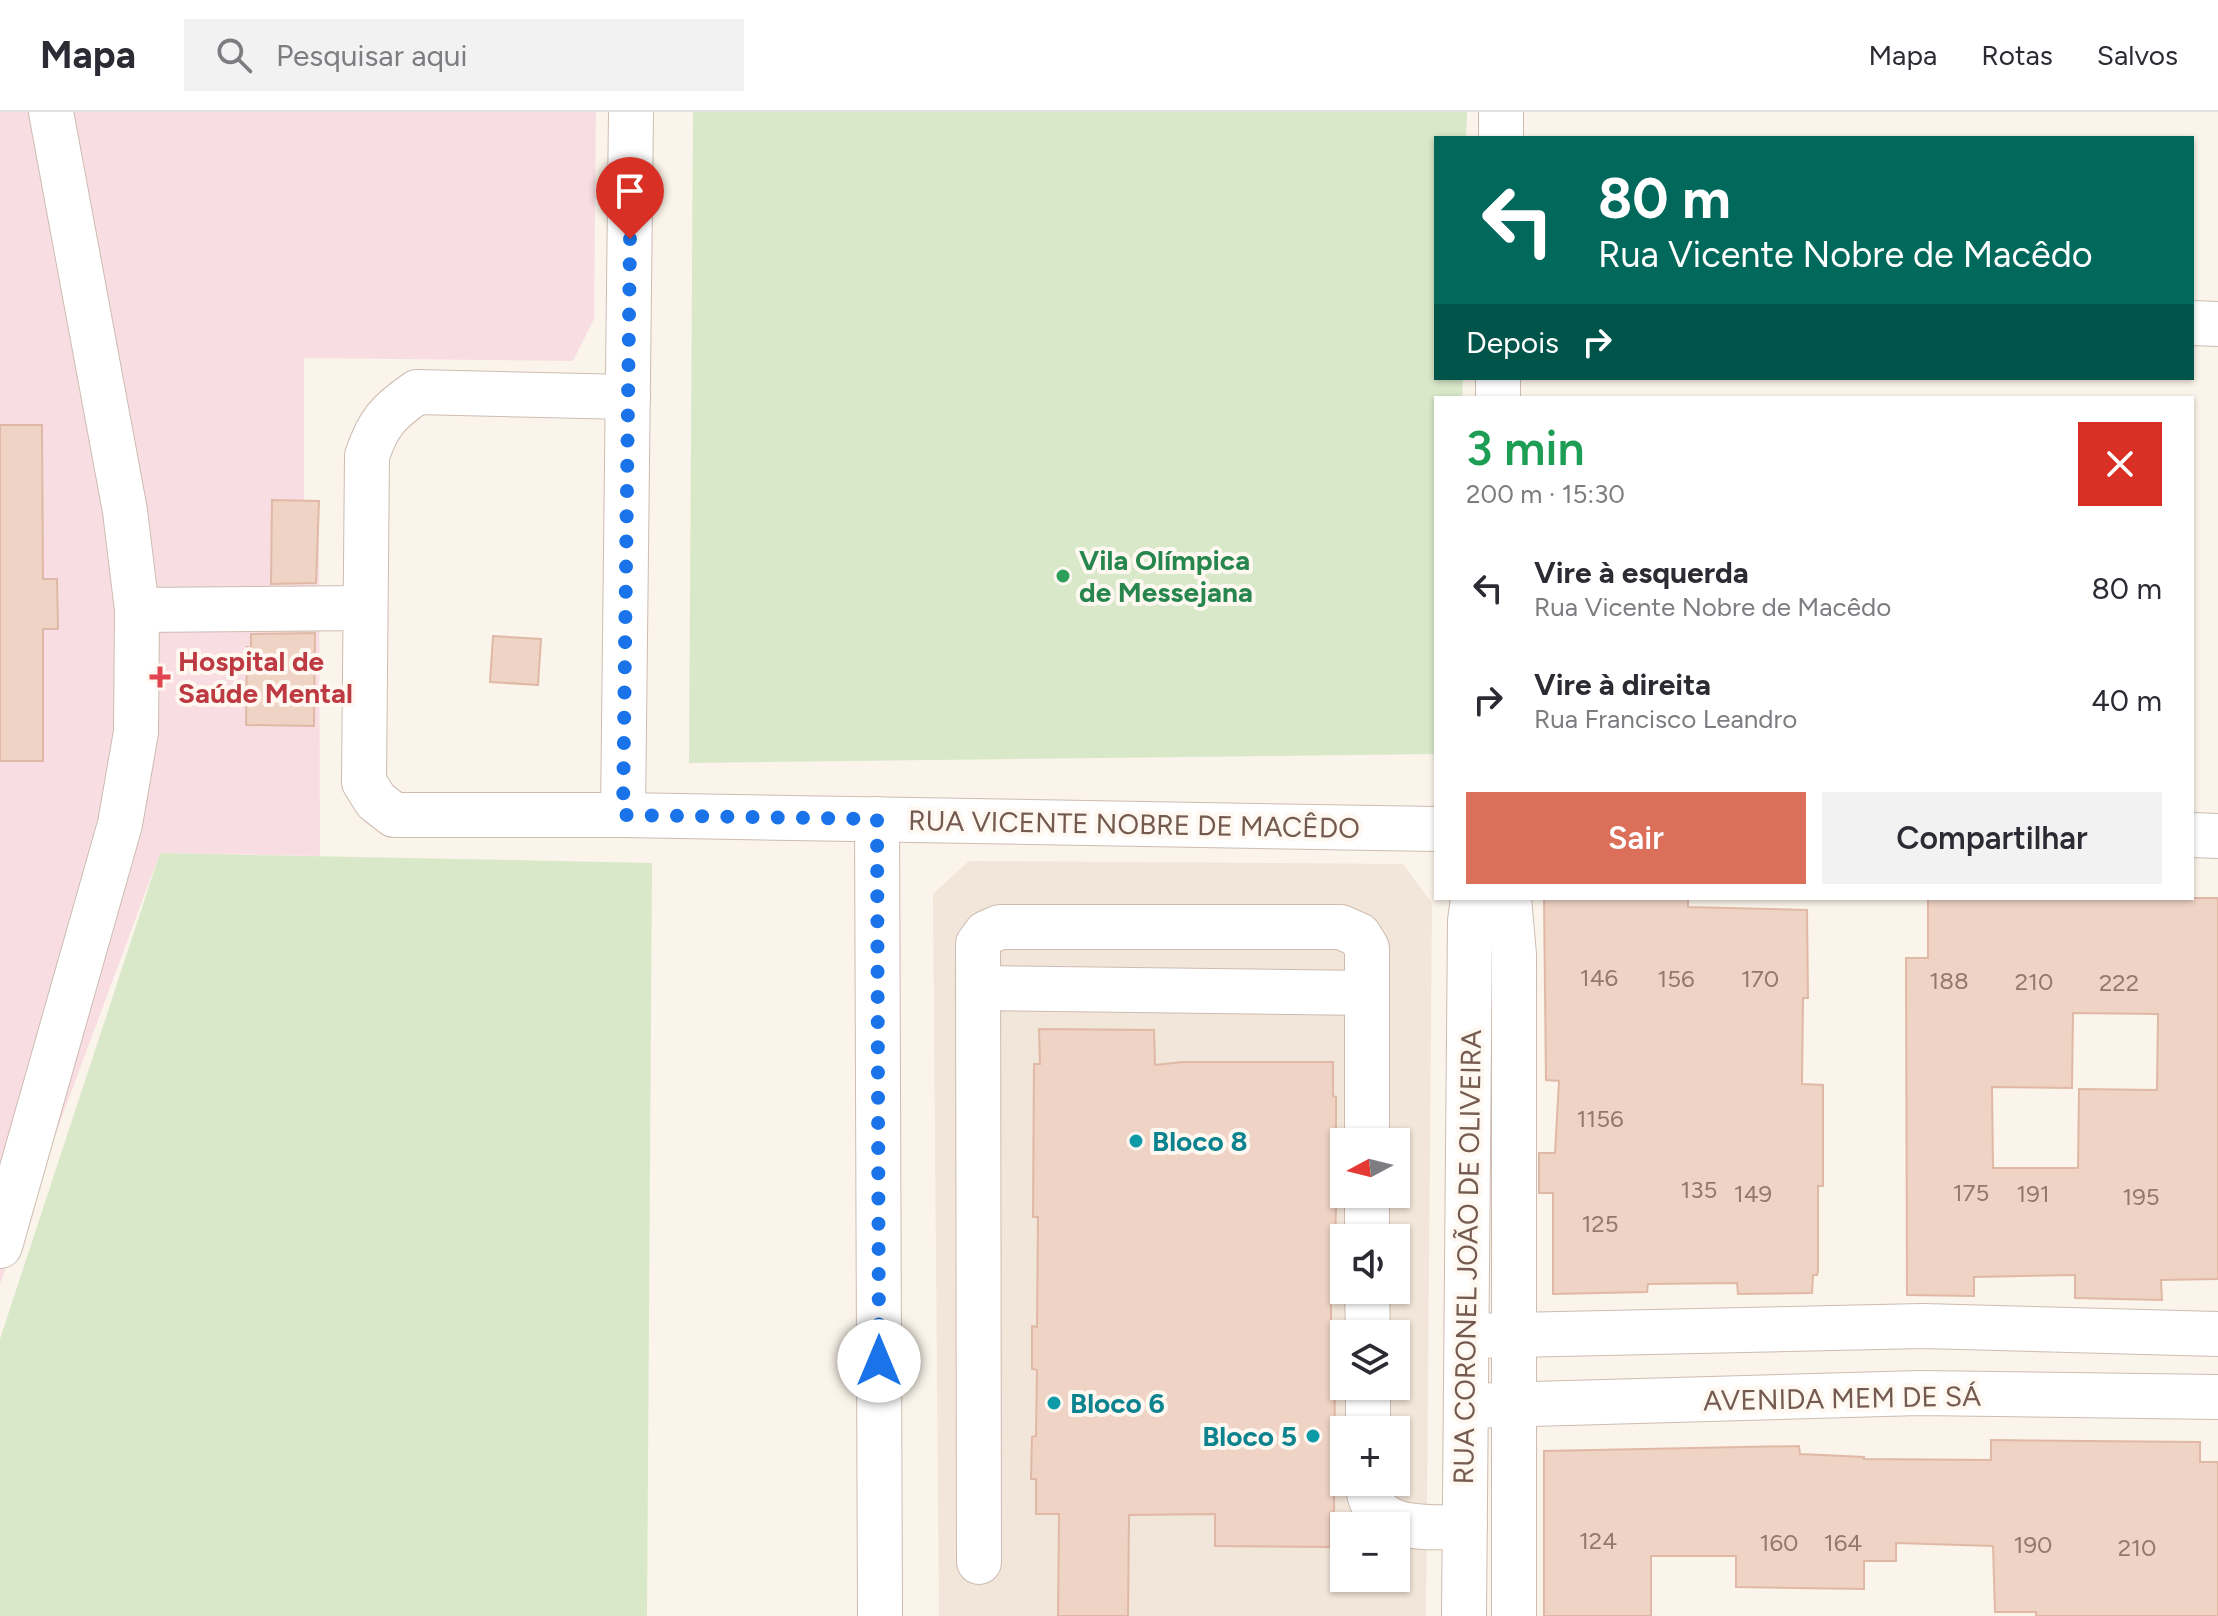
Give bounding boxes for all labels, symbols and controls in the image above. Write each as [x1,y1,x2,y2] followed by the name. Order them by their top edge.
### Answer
[184,19,744,91] search box
[40,32,136,78] text: Mapa
[212,33,256,77] icon: search
[276,37,468,74] text: Pesquisar aqui
[1868,38,1937,72] text: Mapa
[1981,38,2053,72] text: Rotas
[2097,38,2178,72] text: Salvos
[596,157,664,239] pin
[1598,165,1731,232] text: 80 m
[1466,168,1570,272] icon: left
[608,169,652,213] icon: arrive
[1598,233,2093,276] text: Rua Vicente Nobre de Macêdo
[1575,320,1619,364] icon: right
[1466,324,1559,361] text: Depois
[1466,419,1585,477] text: 3 min
[2078,422,2162,506] button: close
[1466,478,1625,510] text: 200 m · 15:30
[1079,543,1253,609] place label: Vila Olímpica de Messejana
[1534,554,1749,591] text: Vire à esquerda
[1466,566,1510,610] icon: left
[1054,567,1072,585] marker: Vila Olímpica de Messejana
[2091,570,2162,607] text: 80 m
[1534,591,1891,623] text: Rua Vicente Nobre de Macêdo
[178,644,353,710] place label: Hospital de Saúde Mental
[149,666,171,688] marker: Hospital de Saúde Mental
[1534,666,1711,703] text: Vire à direita
[1466,678,1510,722] icon: right
[2091,682,2162,719] text: 40 m
[1534,703,1797,735] text: Rua Francisco Leandro
[1466,792,1806,884] button: Sair
[1822,792,2162,884] button: Compartilhar
[908,803,1360,845] street label: RUA VICENTE NOBRE DE MACÊDO
[1580,963,1618,992] house number: 146
[1657,964,1695,993] house number: 156
[1741,964,1779,993] house number: 170
[1929,966,1969,995] house number: 188
[2015,967,2053,996] house number: 210
[2099,968,2139,997] house number: 222
[1446,1029,1488,1485] street label: RUA CORONEL JOÃO DE OLIVEIRA
[1576,1104,1624,1133] house number: 1156
[1152,1124,1248,1158] place label: Bloco 8
[1330,1128,1410,1208] north arrow
[1330,1128,1410,1592] map controls
[1127,1132,1145,1150] marker: Bloco 8
[1681,1175,1717,1204] house number: 135
[1953,1178,1989,1207] house number: 175
[1734,1179,1772,1208] house number: 149
[2016,1179,2050,1208] house number: 191
[2122,1182,2160,1211] house number: 195
[1581,1209,1619,1238] house number: 125
[1330,1224,1410,1304] button: sound
[837,1319,921,1403] position arrow
[1330,1320,1410,1400] button: layers
[1703,1379,1981,1417] street label: AVENIDA MEM DE SÁ
[1070,1386,1165,1420] place label: Bloco 6
[1045,1394,1063,1412] marker: Bloco 6
[1330,1416,1410,1496] button: +
[1202,1419,1297,1453] place label: Bloco 5
[1304,1427,1322,1445] marker: Bloco 5
[1330,1512,1410,1592] button: −
[1579,1526,1617,1555] house number: 124
[1760,1528,1798,1557] house number: 160
[1824,1528,1862,1557] house number: 164
[2014,1530,2052,1559] house number: 190
[2118,1533,2156,1562] house number: 210

